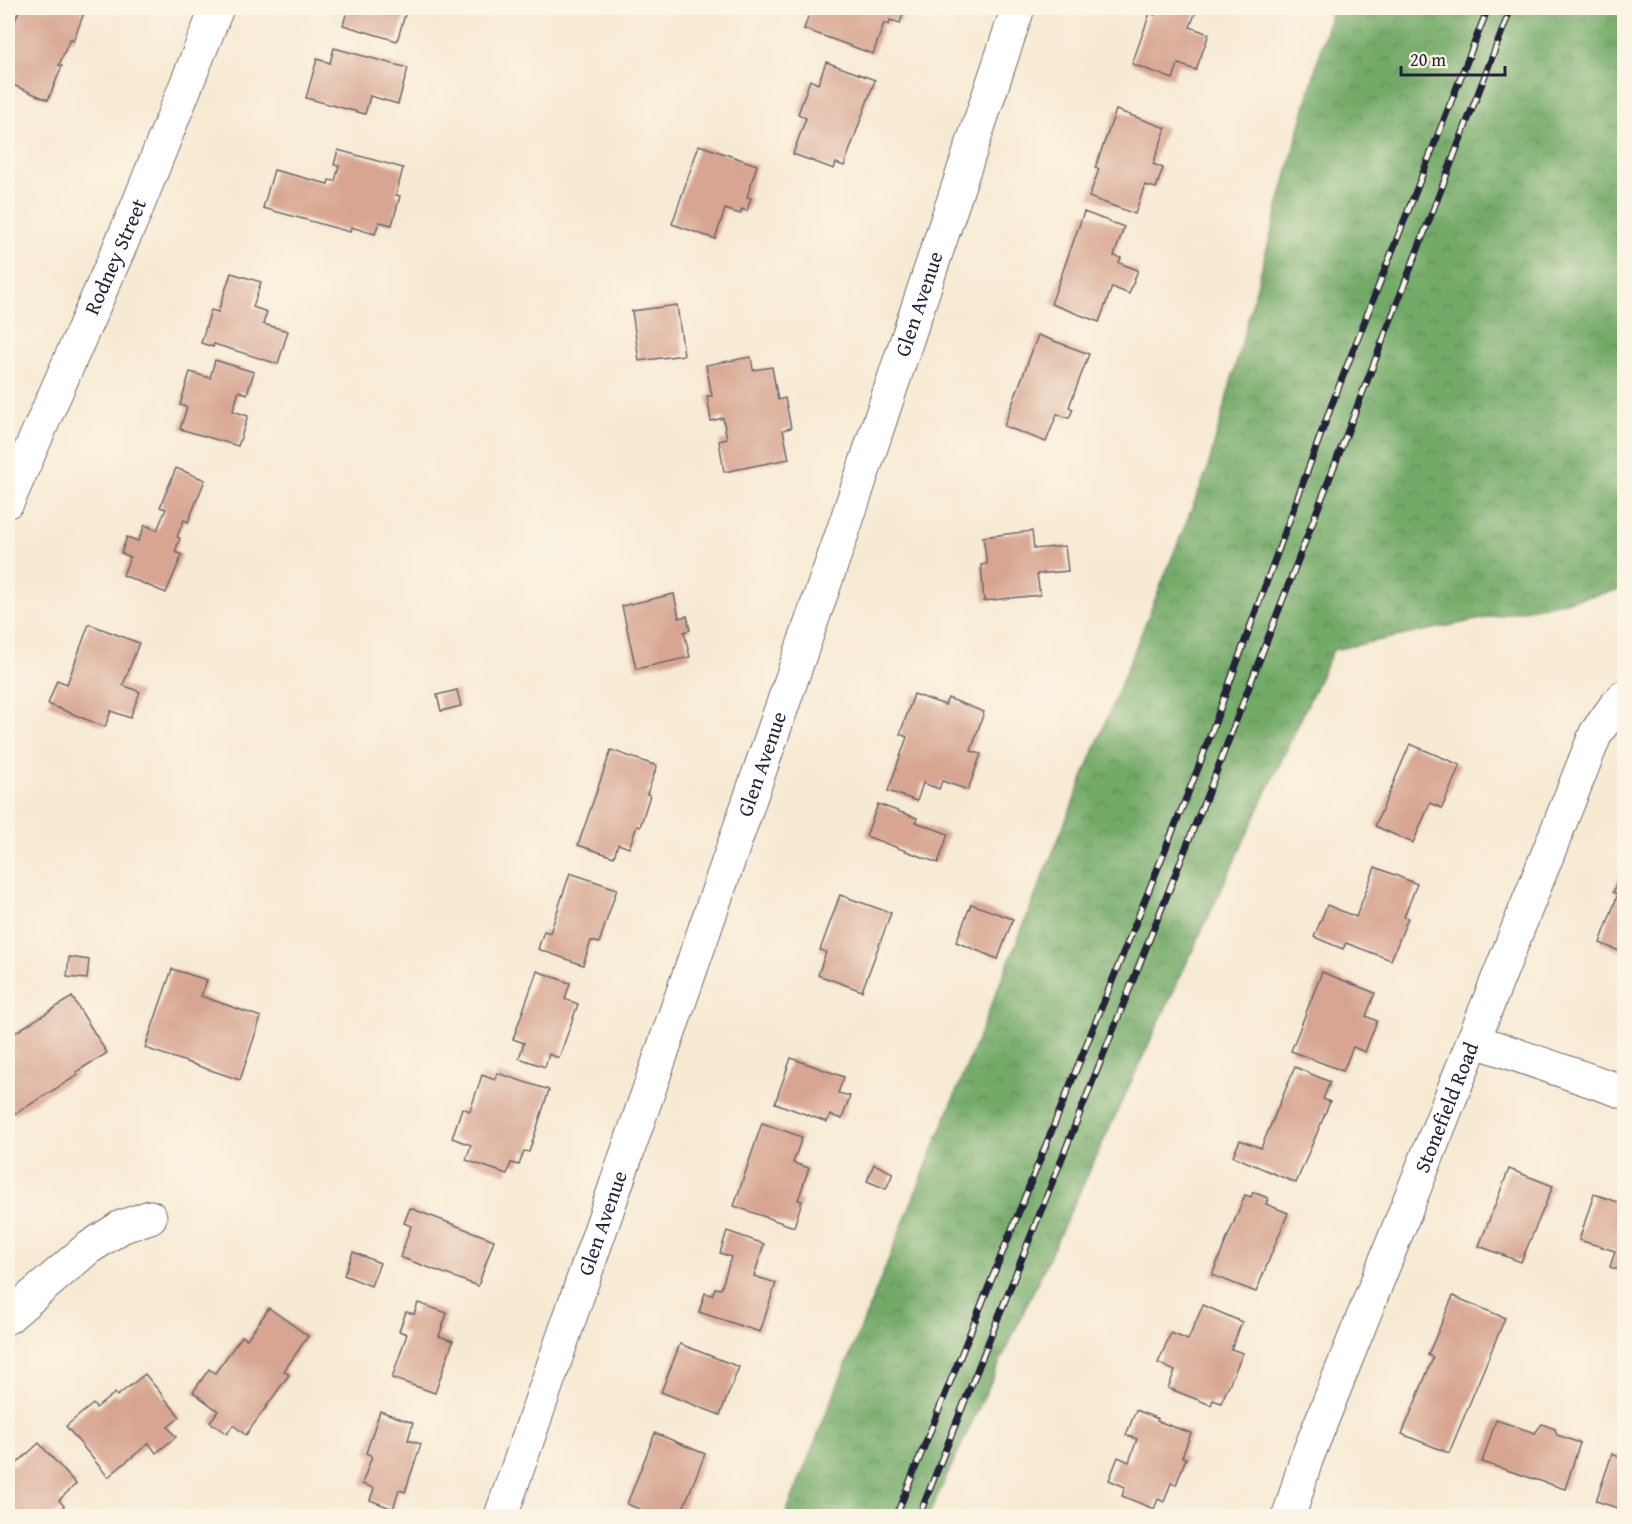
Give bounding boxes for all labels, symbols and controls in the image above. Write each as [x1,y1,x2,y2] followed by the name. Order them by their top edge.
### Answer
[1401,39,1504,77] scale bar
[1410,46,1446,73] text: 20 m
[76,193,154,319] street label: Rodney Street
[886,247,951,361] street label: Glen Avenue
[729,707,794,821] street label: Glen Avenue
[1406,1037,1486,1177] street label: Stonefield Road
[570,1166,635,1280] street label: Glen Avenue

